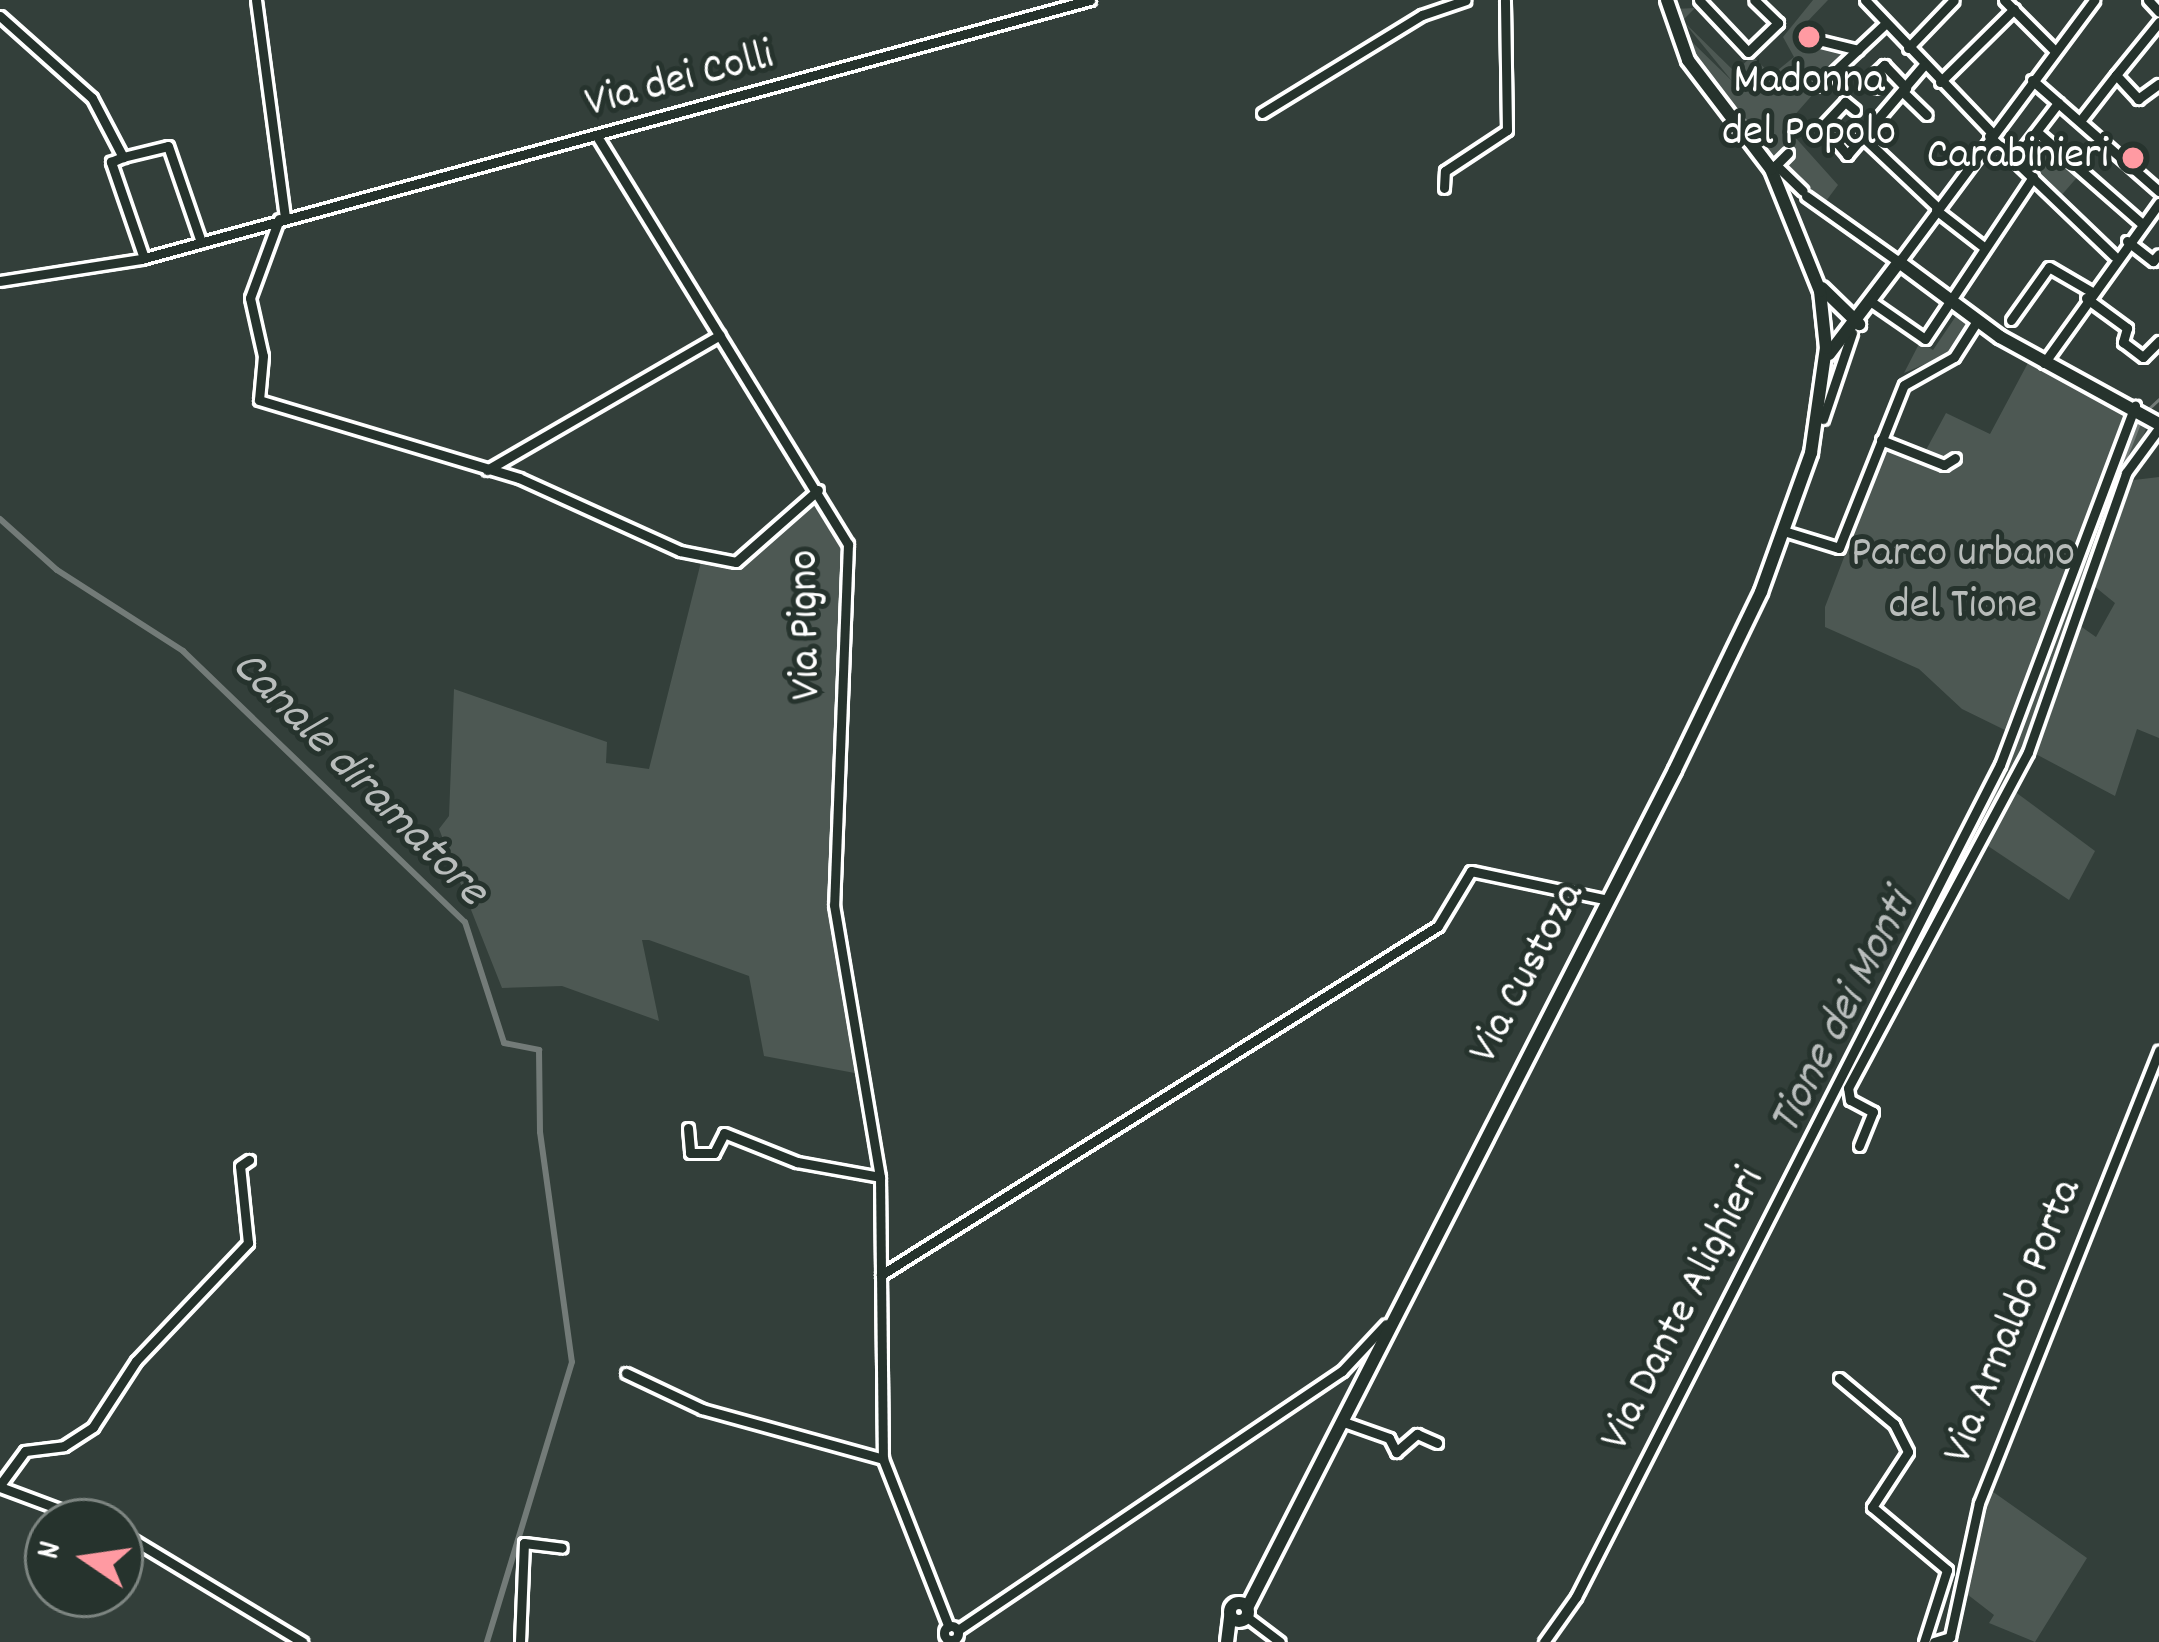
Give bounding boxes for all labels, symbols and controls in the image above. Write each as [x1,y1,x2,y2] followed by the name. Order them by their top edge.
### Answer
[1796,24,1822,50] marker: Madonna del Popolo
[580,31,780,133] street label: Via dei Colli
[1722,56,1896,162] place label: Madonna del Popolo
[1926,131,2109,185] place label: Carabinieri
[2120,145,2146,171] marker: Carabinieri
[1851,529,2075,635] park label: Parco urbano del Tione
[780,549,836,701] street label: Via Pigno
[218,640,498,920] water label: Canale diramatore
[1459,874,1599,1074] street label: Via Custoza
[1758,883,1930,1145] water label: Tione dei Monti
[1591,1160,1779,1460] street label: Via Dante Alighieri
[1934,1172,2096,1472] street label: Via Arnaldo Porta
[24,1498,144,1618] north arrow
[27,1537,76,1564] text: N

